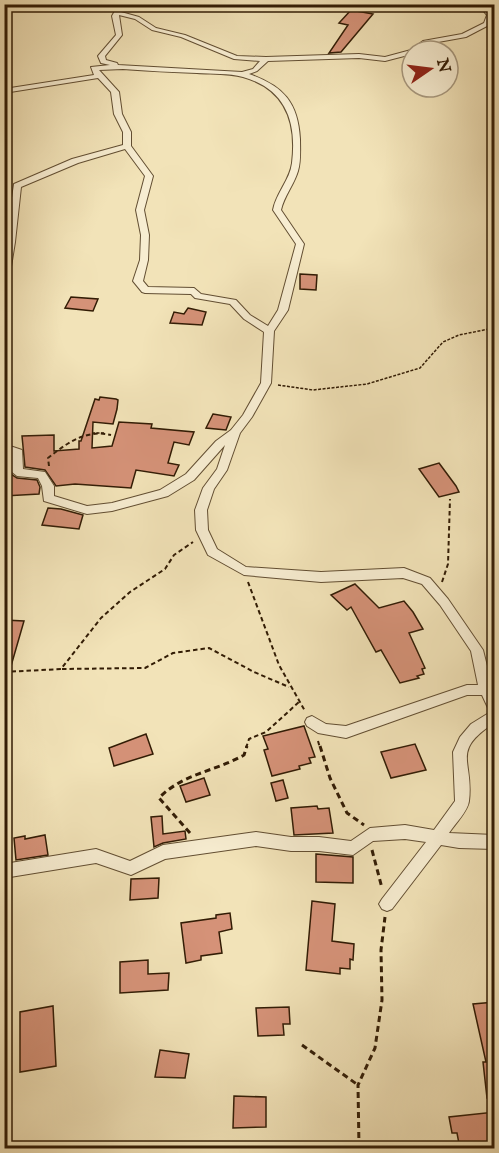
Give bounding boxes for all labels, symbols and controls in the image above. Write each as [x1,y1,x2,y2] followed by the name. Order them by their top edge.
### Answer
[400,39,460,99] north arrow
[431,56,454,75] text: N

